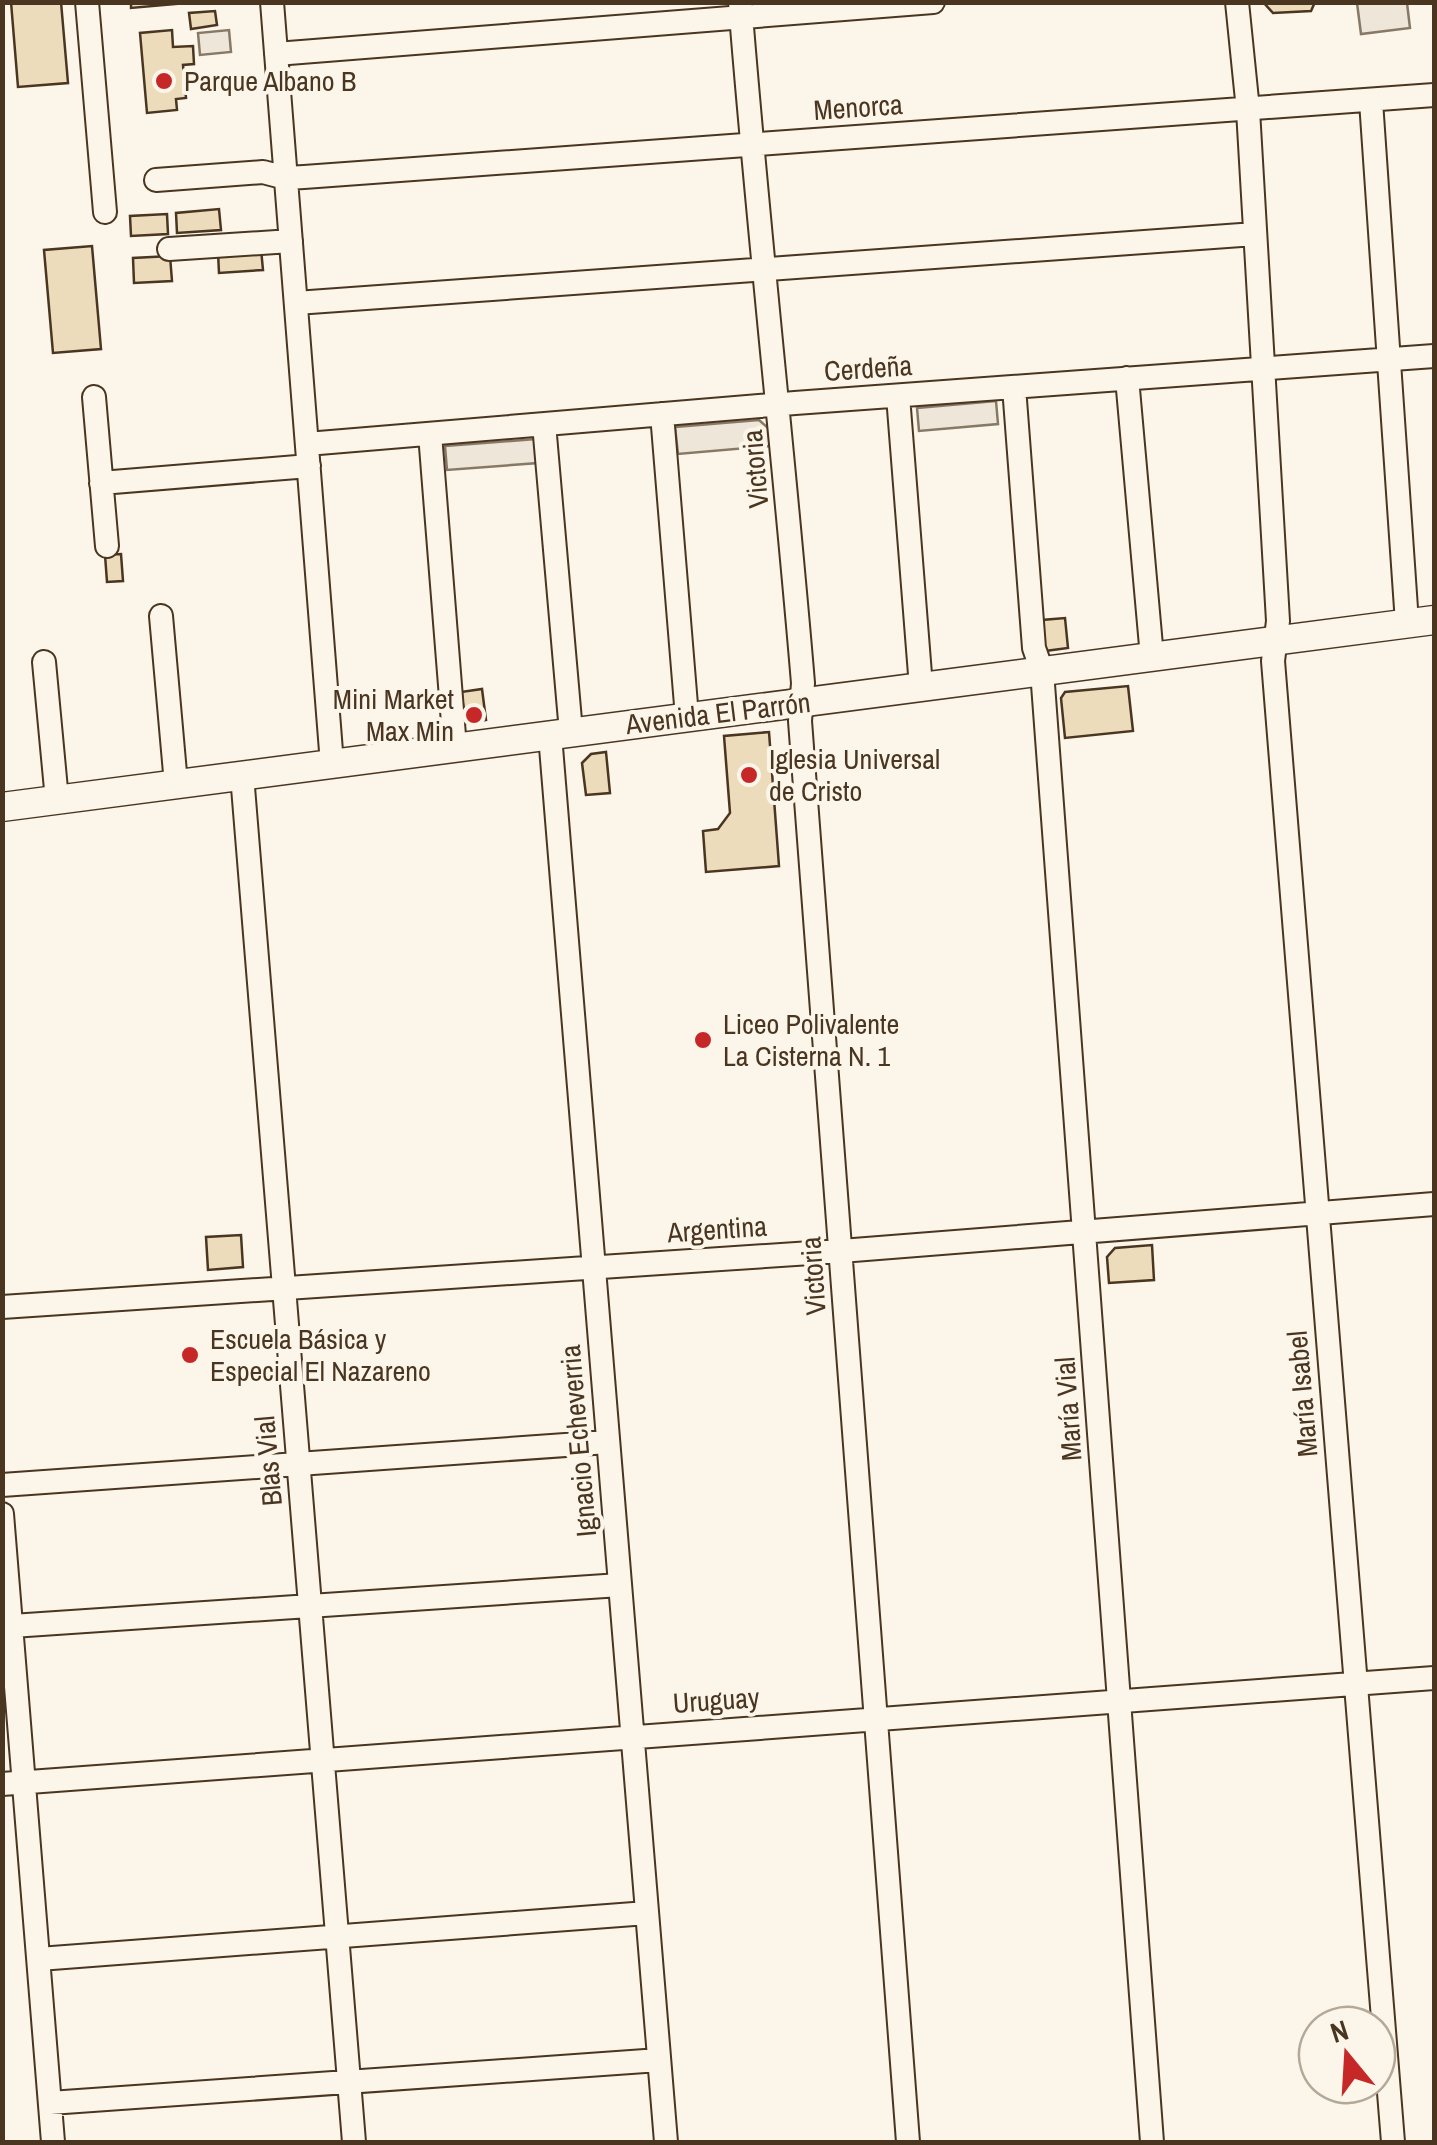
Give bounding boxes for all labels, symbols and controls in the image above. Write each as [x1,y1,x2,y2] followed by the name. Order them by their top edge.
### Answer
[184,62,356,100] place label: Parque Albano B
[153,70,175,92] marker: Parque Albano B
[812,85,904,129] street label: Menorca
[823,346,913,390] street label: Cerdeña
[733,428,777,510] street label: Victoria
[333,680,454,750] place label: Mini Market Max Min
[622,683,813,743] street label: Avenida El Parrón
[463,704,485,726] marker: Mini Market Max Min
[769,740,940,810] place label: Iglesia Universal de Cristo
[738,764,760,786] marker: Iglesia Universal de Cristo
[723,1005,899,1075] place label: Liceo Polivalente La Cisterna N. 1
[692,1029,714,1051] marker: Liceo Polivalente La Cisterna N. 1
[665,1207,768,1251] street label: Argentina
[791,1235,835,1317] street label: Victoria
[210,1320,431,1390] place label: Escuela Básica y Especial El Nazareno
[1278,1329,1326,1459] street label: María Isabel
[551,1343,605,1539] street label: Ignacio Echeverria
[179,1344,201,1366] marker: Escuela Básica y Especial El Nazareno
[1045,1356,1091,1462] street label: María Vial
[245,1414,291,1508] street label: Blas Vial
[671,1678,761,1722] street label: Uruguay
[1297,2005,1397,2105] north arrow
[1326,2011,1353,2052] text: N

